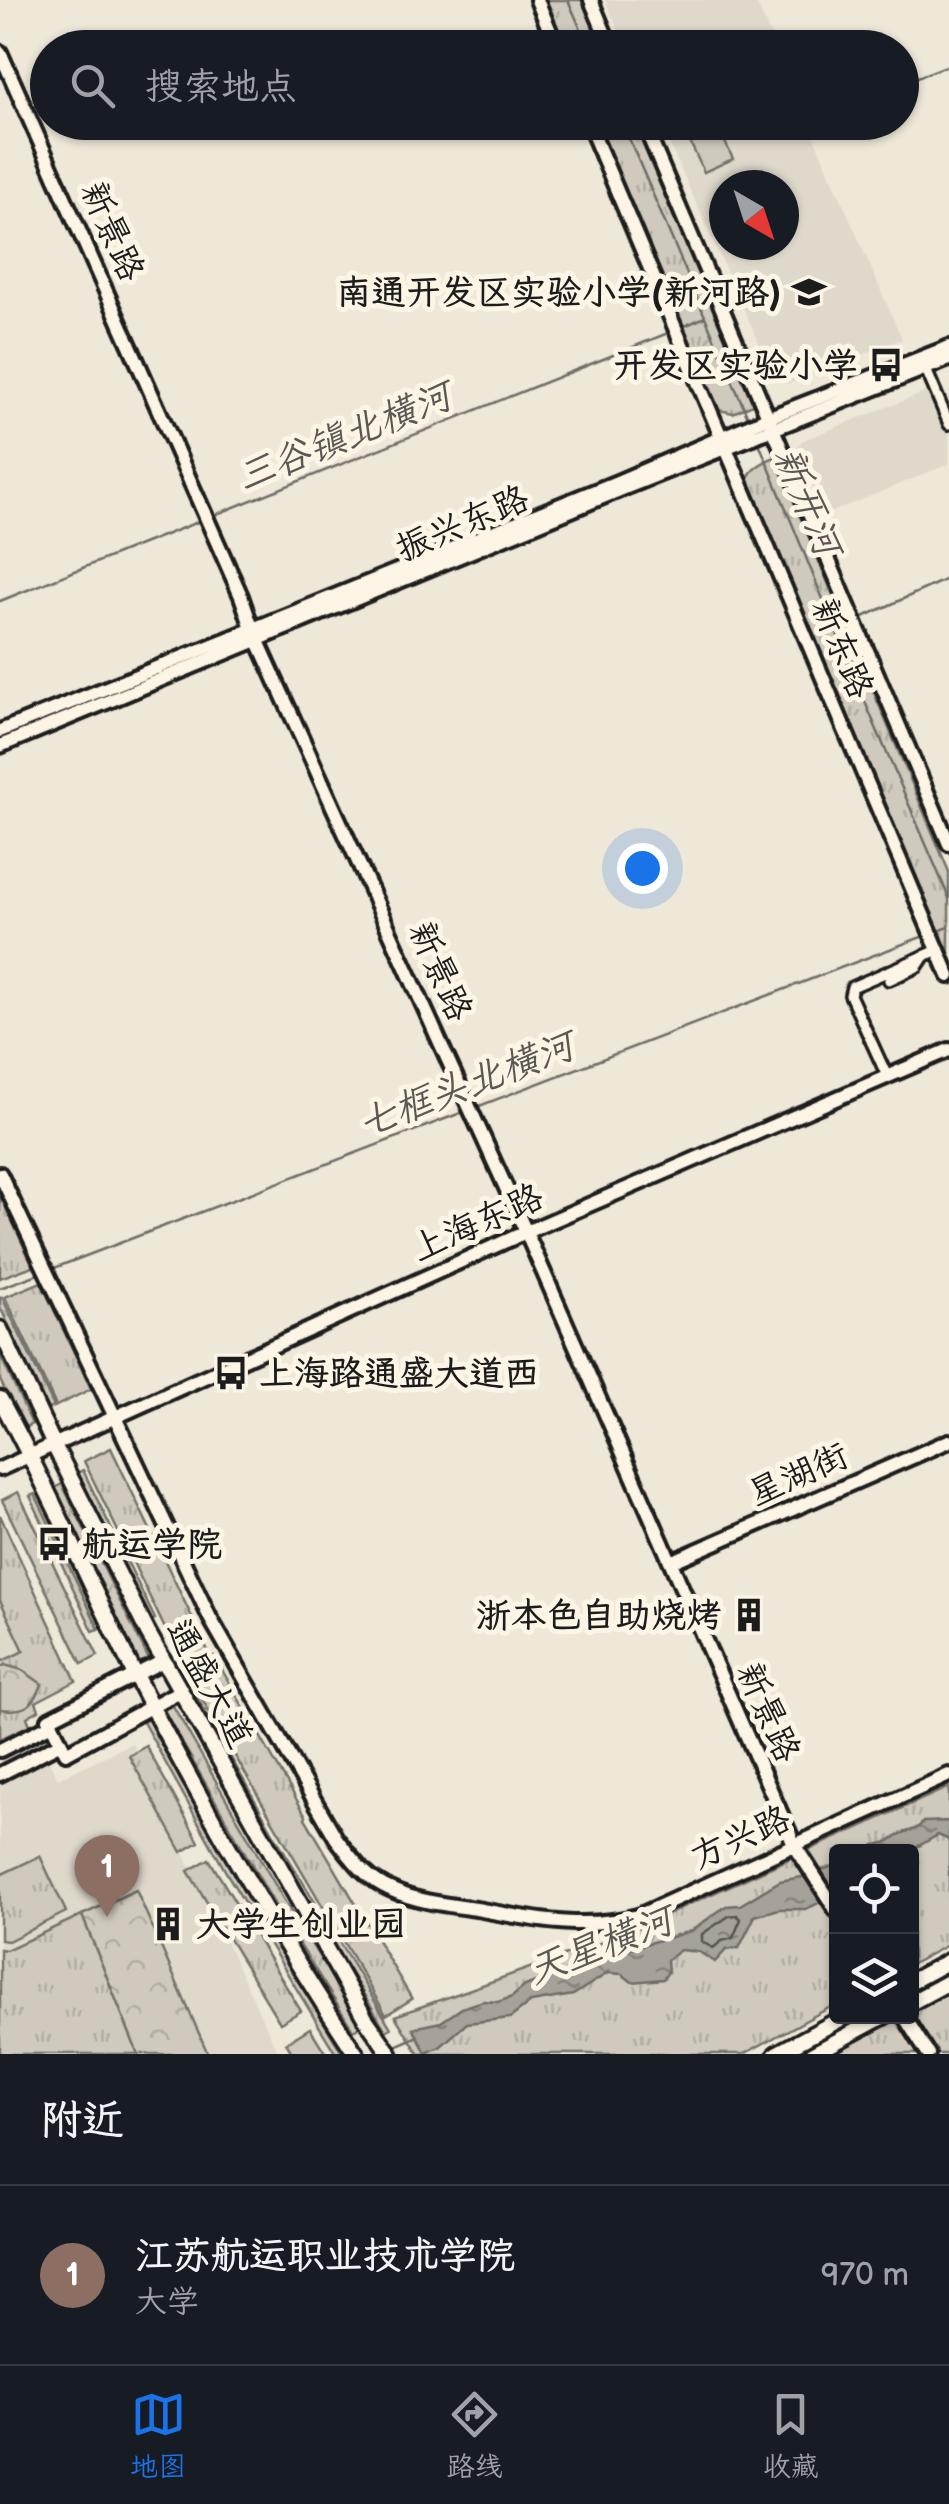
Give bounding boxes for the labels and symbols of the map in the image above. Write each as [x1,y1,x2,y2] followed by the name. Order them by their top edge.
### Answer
[709,170,799,260] north arrow
[71,175,153,288] street label: 新景路
[336,272,781,315] place label: 南通开发区实验小学(新河路)
[790,273,828,311] school or university icon: 南通开发区实验小学(新河路)
[613,345,858,388] place label: 开发区实验小学
[867,346,905,384] bus stop icon: 开发区实验小学
[230,372,464,501] water label: 三谷镇北横河
[764,440,852,568] water label: 新开河
[390,477,535,572] street label: 振兴东路
[801,592,882,705] street label: 新东路
[617,843,668,894] your location
[399,915,481,1028] street label: 新景路
[352,1021,587,1147] water label: 七框头北横河
[405,1175,550,1271] street label: 上海东路
[259,1353,539,1396] place label: 上海路通盛大道西
[212,1354,250,1392] bus stop icon: 上海路通盛大道西
[742,1434,855,1516] street label: 星湖街
[82,1524,222,1567] place label: 航运学院
[35,1525,73,1563] bus stop icon: 航运学院
[476,1595,721,1638] place label: 浙本色自助烧烤
[730,1596,768,1634] building icon: 浙本色自助烧烤
[156,1612,261,1755] street label: 通盛大道
[727,1656,809,1769] street label: 新景路
[684,1797,797,1879] street label: 方兴路
[74,1834,140,1917] pin: 1
[522,1896,685,1995] water label: 天星横河
[196,1904,406,1947] place label: 大学生创业园
[149,1905,187,1943] building icon: 大学生创业园

